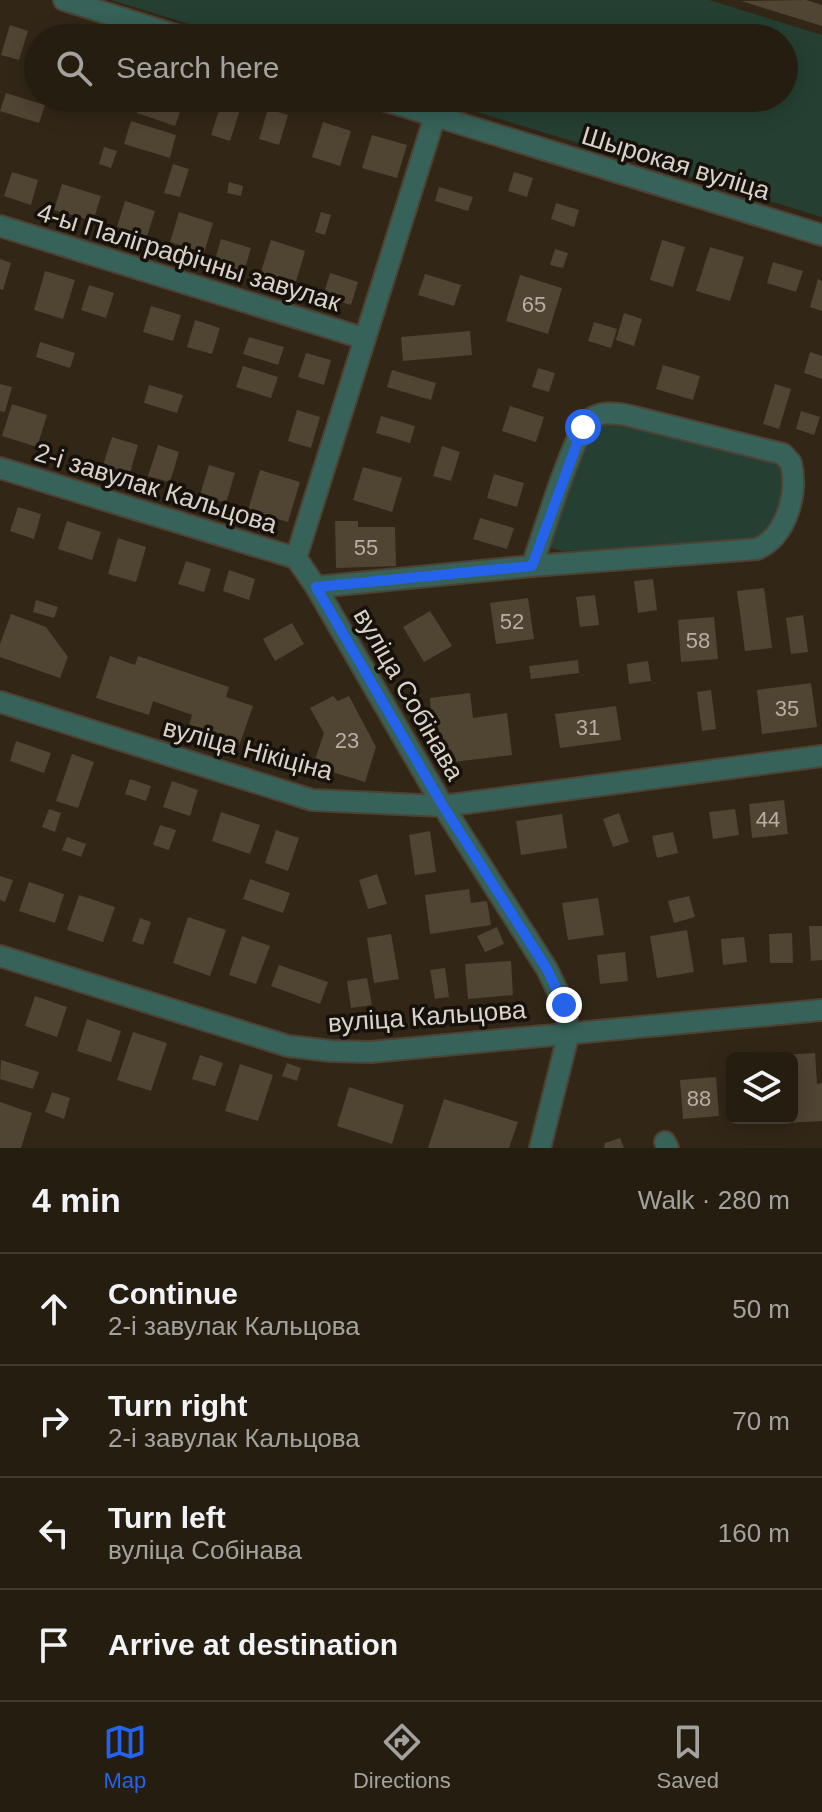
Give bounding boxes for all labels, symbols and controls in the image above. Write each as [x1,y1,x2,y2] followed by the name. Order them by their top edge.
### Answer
[24,24,798,112] search box
[52,46,96,90] icon: search
[116,51,279,84] text: Search here
[578,120,774,206] street label: Шырокая вуліца
[34,197,345,318] street label: 4-ы Паліграфічны завулак
[522,292,546,317] house number: 65
[565,409,601,445] route start
[31,437,281,539] street label: 2-і завулак Кальцова
[354,535,378,560] house number: 55
[348,603,471,786] street label: вуліца Собінава
[500,609,524,634] house number: 52
[686,628,710,653] house number: 58
[775,696,799,721] house number: 35
[160,712,337,786] street label: вуліца Нікіціна
[576,715,600,740] house number: 31
[335,728,359,753] house number: 23
[756,807,780,832] house number: 44
[546,987,582,1023] route end
[327,994,528,1038] street label: вуліца Кальцова
[726,1052,798,1124] map controls
[726,1052,798,1124] button: layers
[687,1086,711,1111] house number: 88
[32,1181,121,1219] text: 4 min
[638,1185,790,1215] text: Walk · 280 m
[108,1277,238,1310] text: Continue
[32,1287,76,1331] icon: ahead
[732,1294,790,1324] text: 50 m
[108,1311,360,1341] text: 2-і завулак Кальцова
[108,1389,247,1422] text: Turn right
[32,1399,76,1443] icon: right
[732,1406,790,1436] text: 70 m
[108,1423,360,1453] text: 2-і завулак Кальцова
[108,1501,226,1534] text: Turn left
[32,1511,76,1555] icon: left
[718,1518,790,1548] text: 160 m
[108,1535,302,1565] text: вуліца Собінава
[32,1623,76,1667] icon: arrive
[108,1628,398,1661] text: Arrive at destination
[103,1720,147,1794] tab: Map
[353,1720,451,1794] tab: Directions
[657,1720,719,1794] tab: Saved

